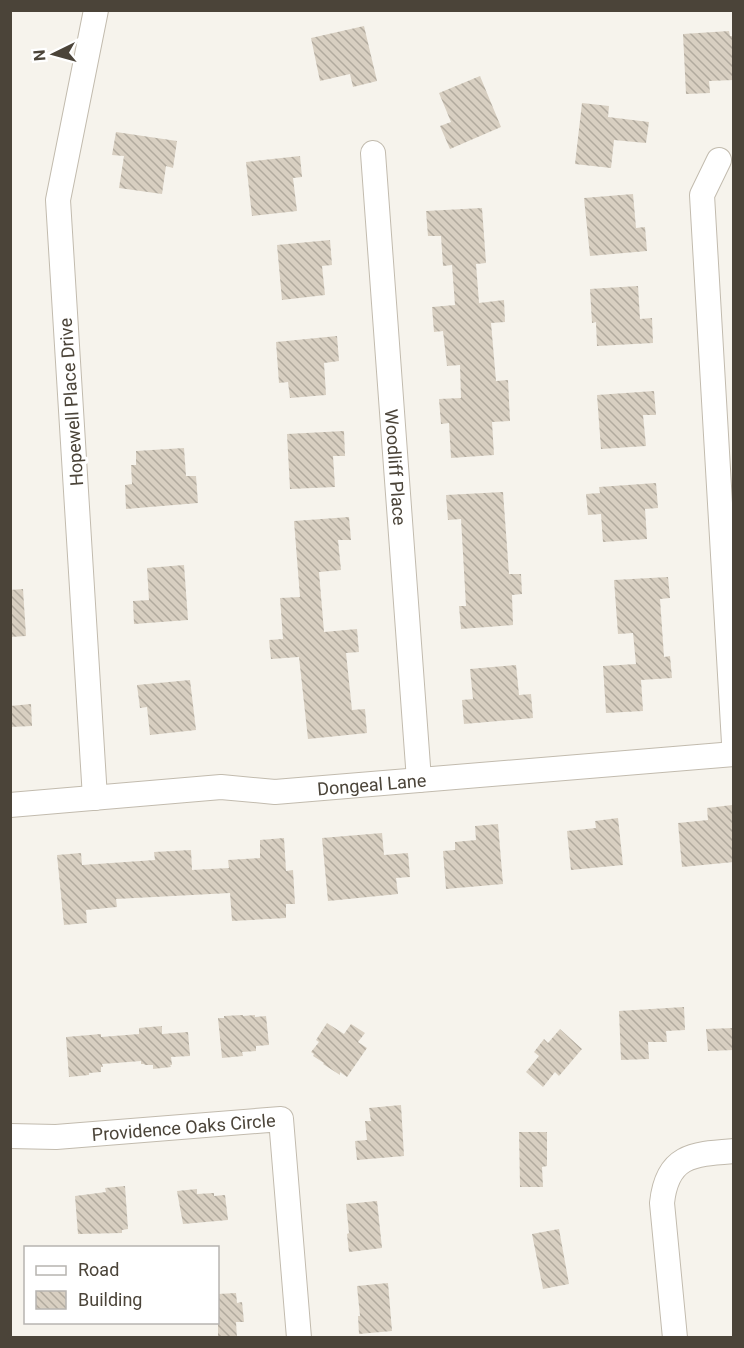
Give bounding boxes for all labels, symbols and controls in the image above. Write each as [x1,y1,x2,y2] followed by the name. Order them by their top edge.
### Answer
[24,24,84,84] north arrow
[30,49,50,62] text: N
[55,317,87,487] street label: Hopewell Place Drive
[381,408,411,526] street label: Woodliff Place
[316,769,427,799] street label: Dongeal Lane
[91,1109,276,1145] street label: Providence Oaks Circle
[24,1246,219,1324] legend
[78,1259,119,1280] text: Road
[78,1289,142,1310] text: Building

